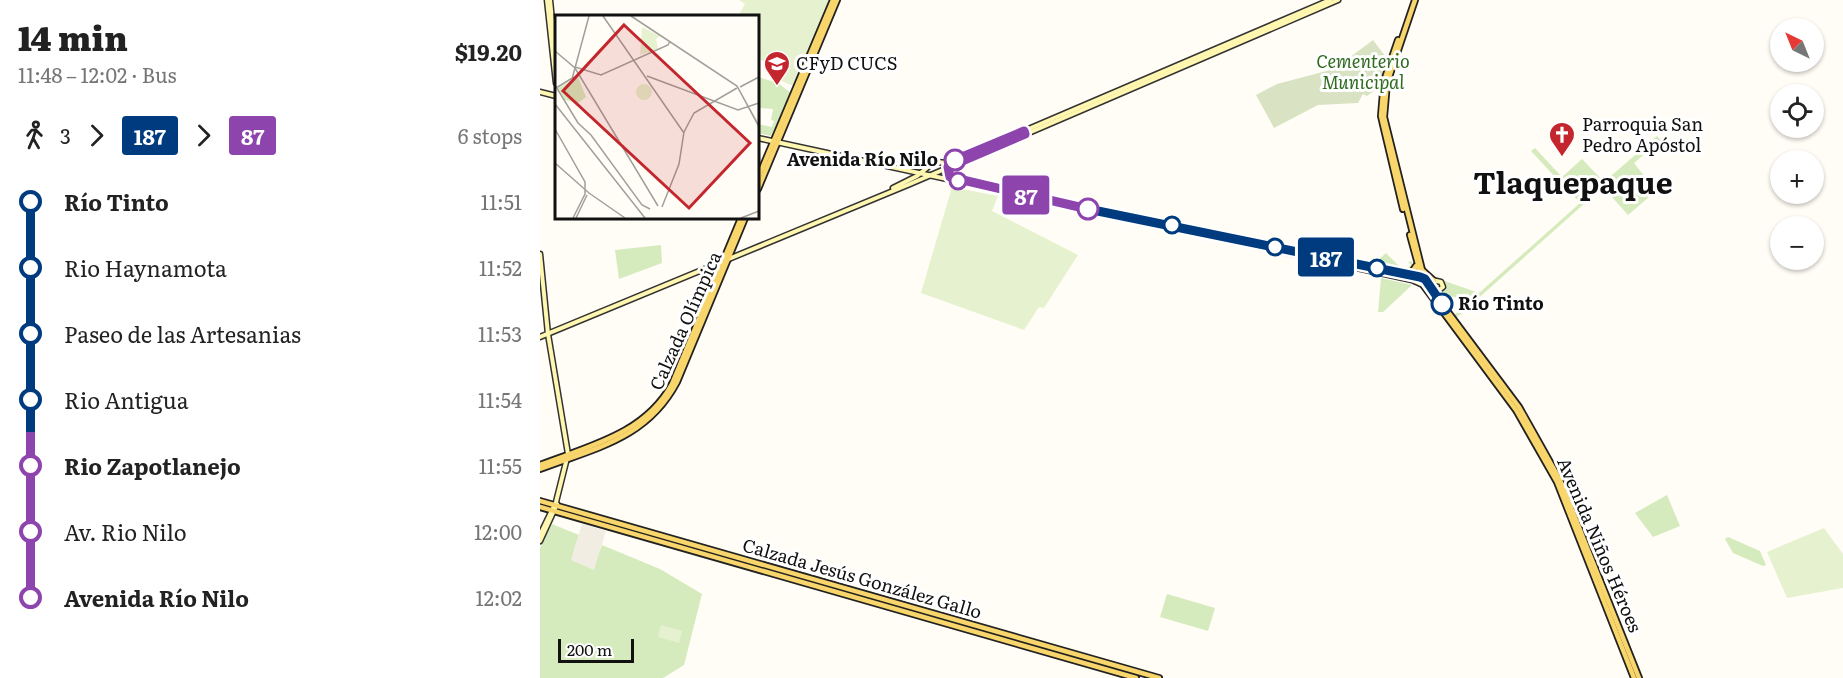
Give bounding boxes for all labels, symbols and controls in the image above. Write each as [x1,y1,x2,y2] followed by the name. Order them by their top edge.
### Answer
[18,12,128,61] text: 14 min
[555,15,759,219] inset map
[1770,18,1824,72] north arrow
[1770,18,1824,270] map controls
[455,35,522,68] text: $19.20
[1316,47,1410,95] park label: Cementerio Municipal
[762,49,792,87] school or university icon: CFyD CUCS
[796,49,898,76] place label: CFyD CUCS
[18,59,177,89] text: 11:48 – 12:02 · Bus
[1770,84,1824,138] button: locate
[1582,110,1703,158] place label: Parroquia San Pedro Apóstol
[18,119,51,152] icon: walk
[80,119,113,152] icon: forward
[187,119,220,152] icon: forward
[60,120,71,150] text: 3
[134,120,166,151] text: 187
[241,120,264,151] text: 87
[458,120,522,150] text: 6 stops
[1547,120,1577,158] church icon: Parroquia San Pedro Apóstol
[787,145,938,172] place label: Avenida Río Nilo
[944,149,966,171] marker: Avenida Río Nilo
[1770,150,1824,204] button: +
[1473,159,1673,203] district label: Tlaquepaque
[949,172,967,190] unlabelled marker
[999,176,1053,214] line badge: 87
[1014,180,1038,211] text: 87
[64,185,169,218] text: Río Tinto
[481,186,522,216] text: 11:51
[1077,198,1099,220] unlabelled marker
[1163,216,1181,234] unlabelled marker
[1770,216,1824,270] button: −
[1266,238,1284,256] unlabelled marker
[1292,238,1360,276] line badge: 187
[1310,242,1342,273] text: 187
[642,246,727,394] street label: Calzada Olímpica
[64,251,227,284] text: Rio Haynamota
[479,252,522,282] text: 11:52
[1368,259,1386,277] unlabelled marker
[1458,289,1544,316] place label: Río Tinto
[1431,293,1453,315] marker: Río Tinto
[64,317,301,350] text: Paseo de las Artesanias
[478,318,522,348] text: 11:53
[64,383,189,416] text: Rio Antigua
[478,384,522,414] text: 11:54
[64,449,241,482] text: Rio Zapotlanejo
[479,450,522,480] text: 11:55
[1551,453,1649,636] street label: Avenida Niños Héroes
[64,515,187,548] text: Av. Rio Nilo
[474,516,522,546] text: 12:00
[740,530,985,625] street label: Calzada Jesús González Gallo
[64,581,249,614] text: Avenida Río Nilo
[476,582,522,612] text: 12:02
[558,636,634,664] scale bar
[567,637,612,661] text: 200 m

